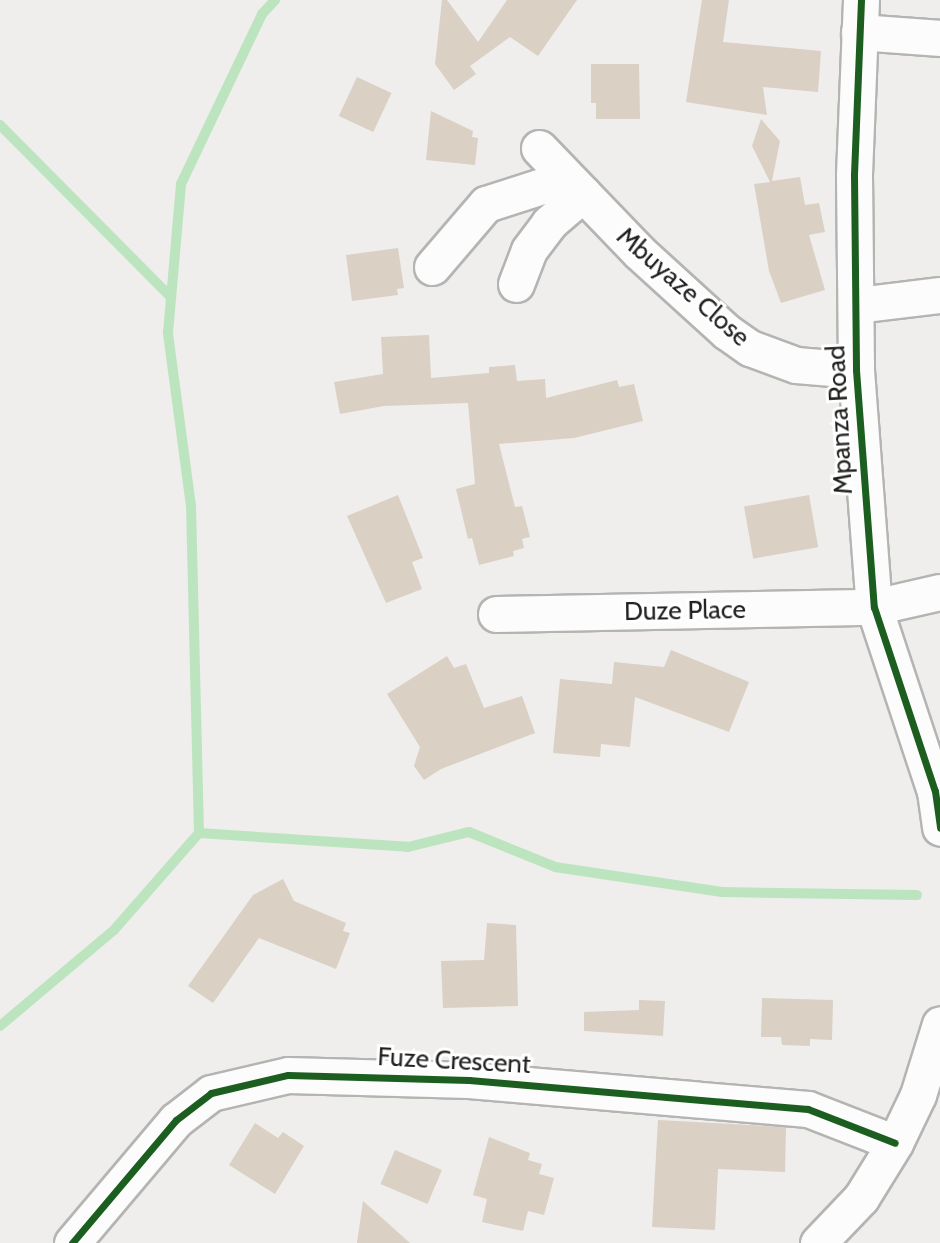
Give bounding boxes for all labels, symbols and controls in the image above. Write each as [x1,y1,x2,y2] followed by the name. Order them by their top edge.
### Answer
[610,221,756,353] street label: Mbuyaze Close
[821,345,859,495] street label: Mpanza Road
[624,594,746,628] street label: Duze Place
[377,1041,531,1081] street label: Fuze Crescent

